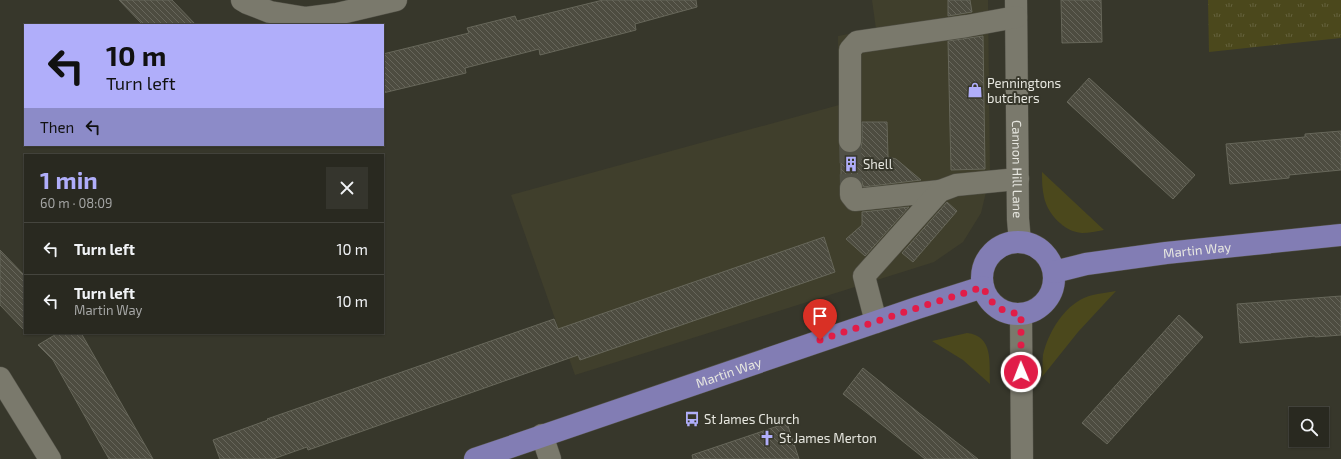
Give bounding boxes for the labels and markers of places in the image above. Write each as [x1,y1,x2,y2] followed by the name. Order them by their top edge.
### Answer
[987,75,1061,106] place label: Penningtons butchers
[966,81,984,99] shop icon: Penningtons butchers
[842,155,860,173] building icon: Shell
[863,156,893,172] place label: Shell
[803,299,837,340] pin
[683,410,701,428] bus stop icon: St James Church
[704,411,800,427] place label: St James Church
[758,429,776,447] church icon: St James Merton
[779,430,877,446] place label: St James Merton

